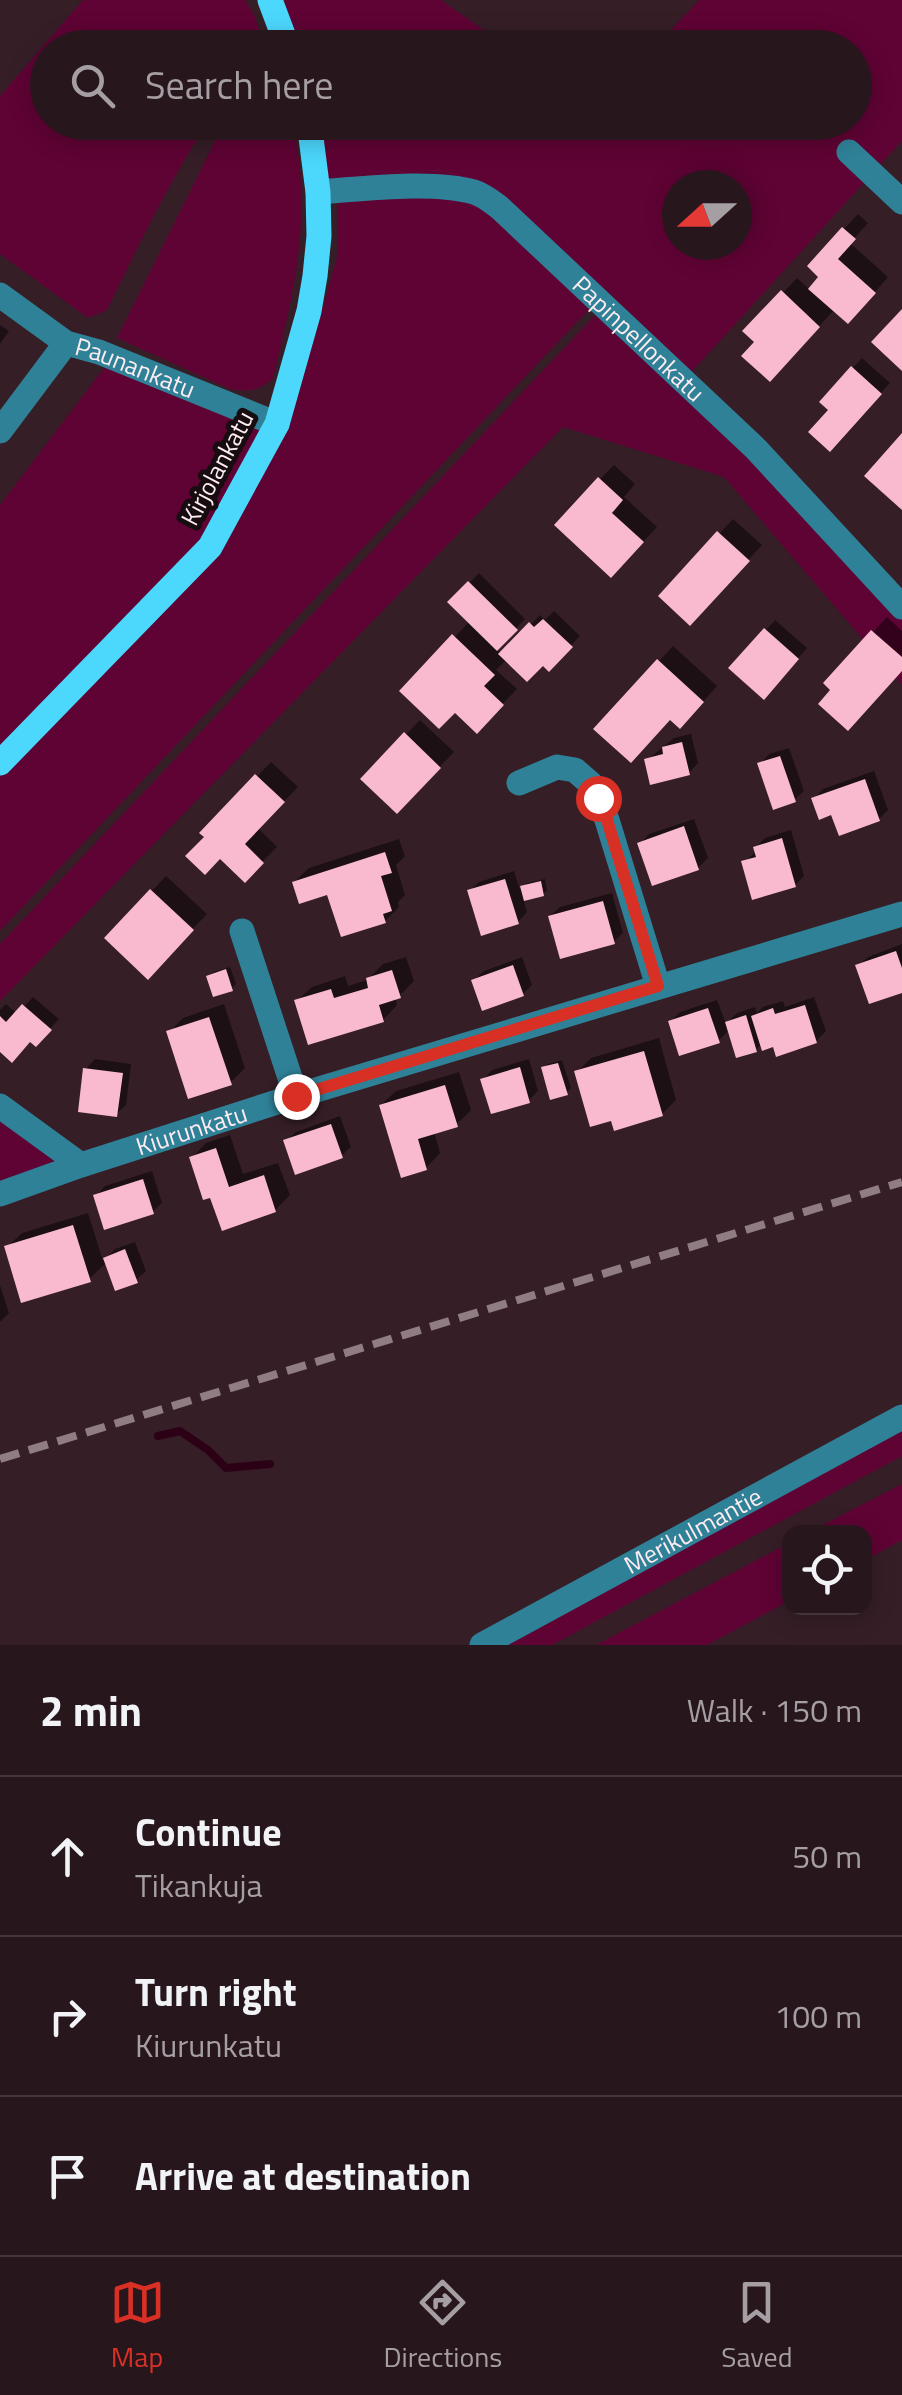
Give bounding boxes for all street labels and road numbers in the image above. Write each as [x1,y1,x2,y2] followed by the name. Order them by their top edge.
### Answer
[564,267,714,411] street label: Papinpellonkatu
[71,327,201,408] street label: Paunankatu
[171,404,263,532] street label: Kirjolankatu
[131,1094,252,1165] street label: Kiurunkatu
[617,1477,769,1584] street label: Merikulmantie

